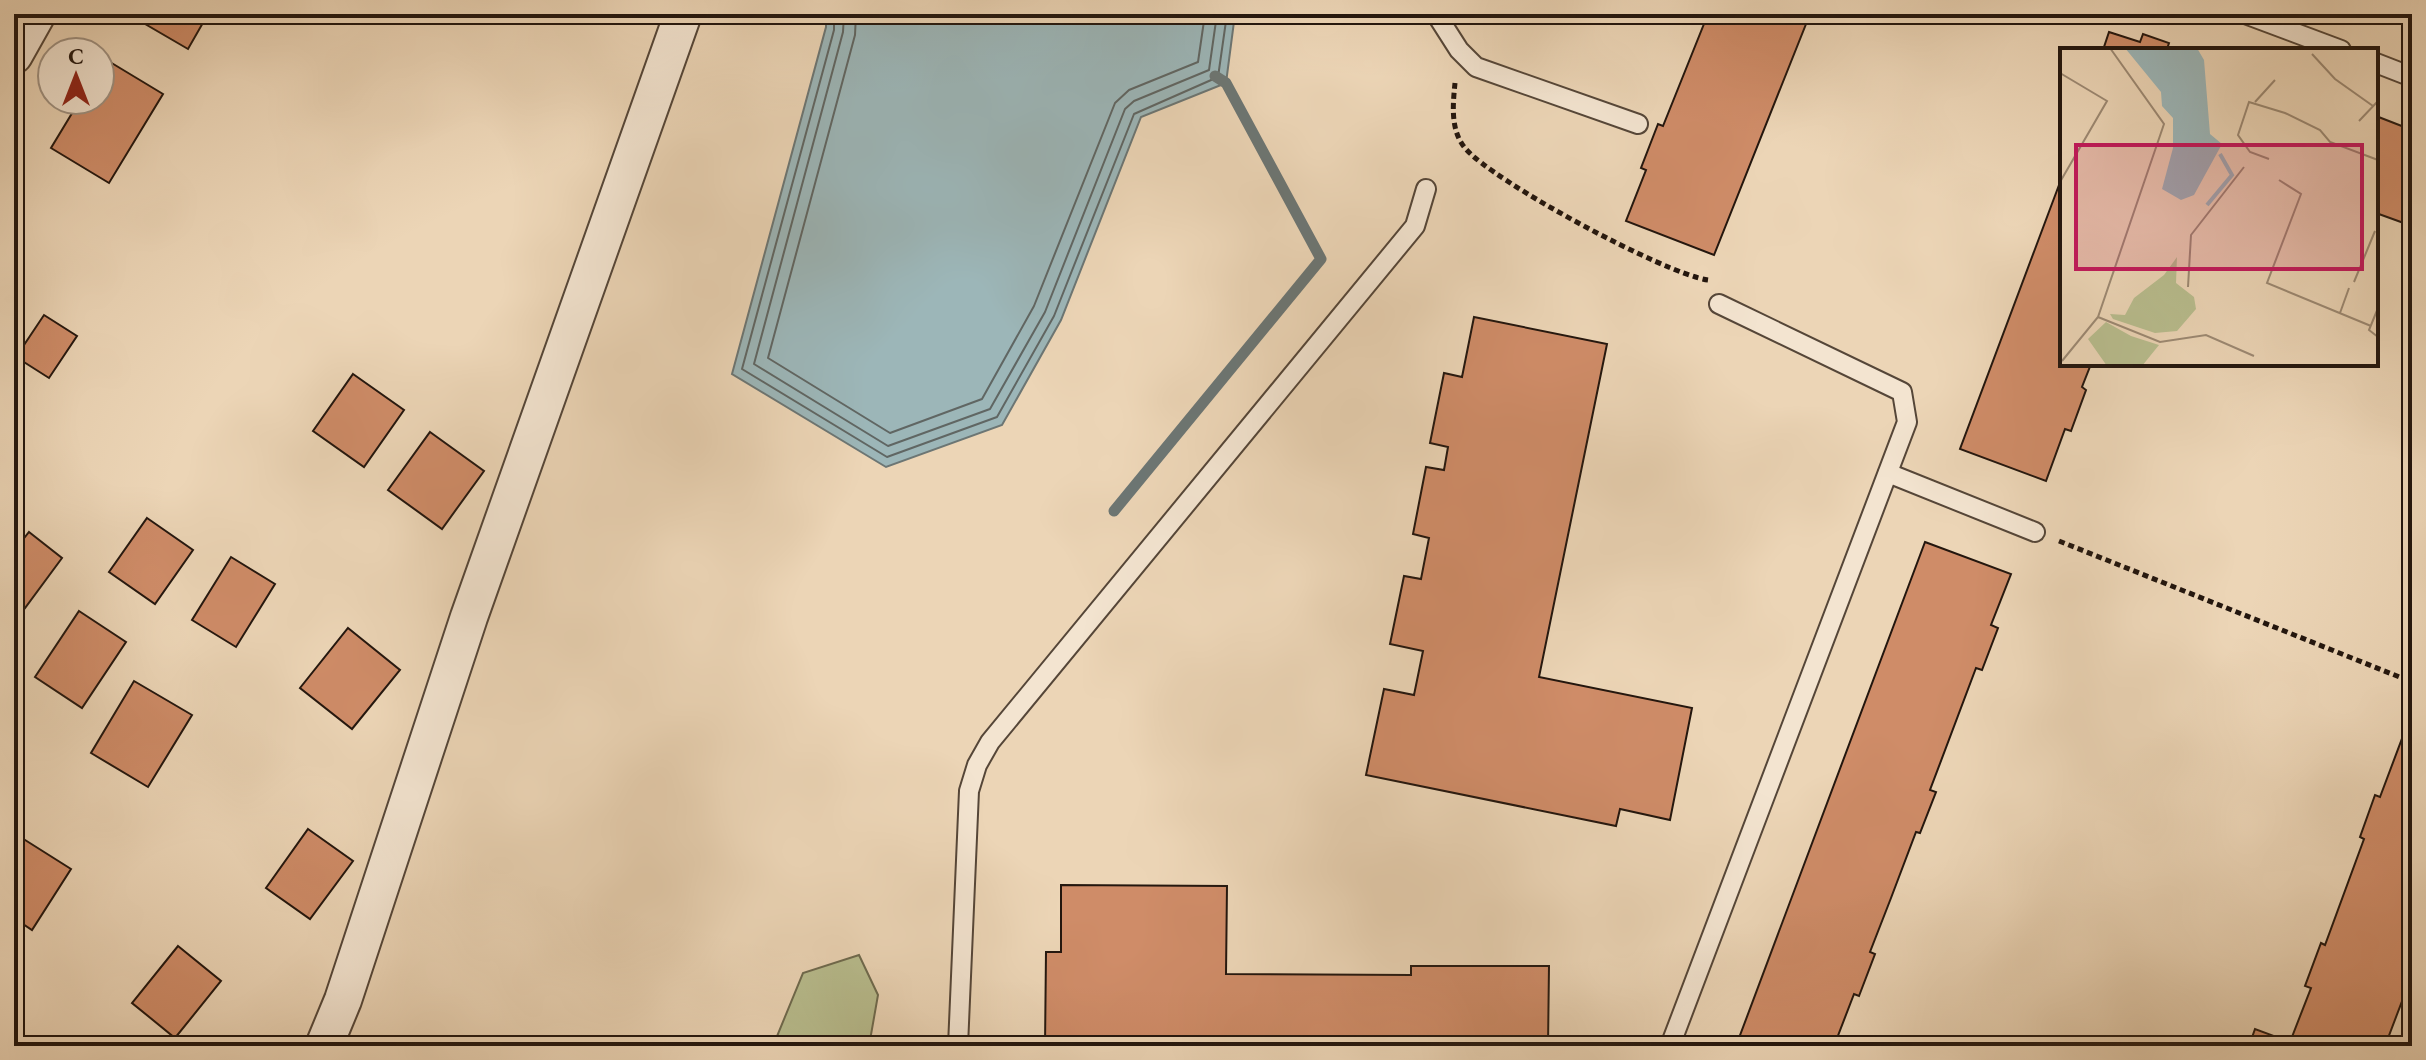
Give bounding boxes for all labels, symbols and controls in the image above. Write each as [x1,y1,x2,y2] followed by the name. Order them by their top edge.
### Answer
[36,36,116,116] north arrow
[68,42,84,71] text: С
[2060,48,2378,366] inset map

